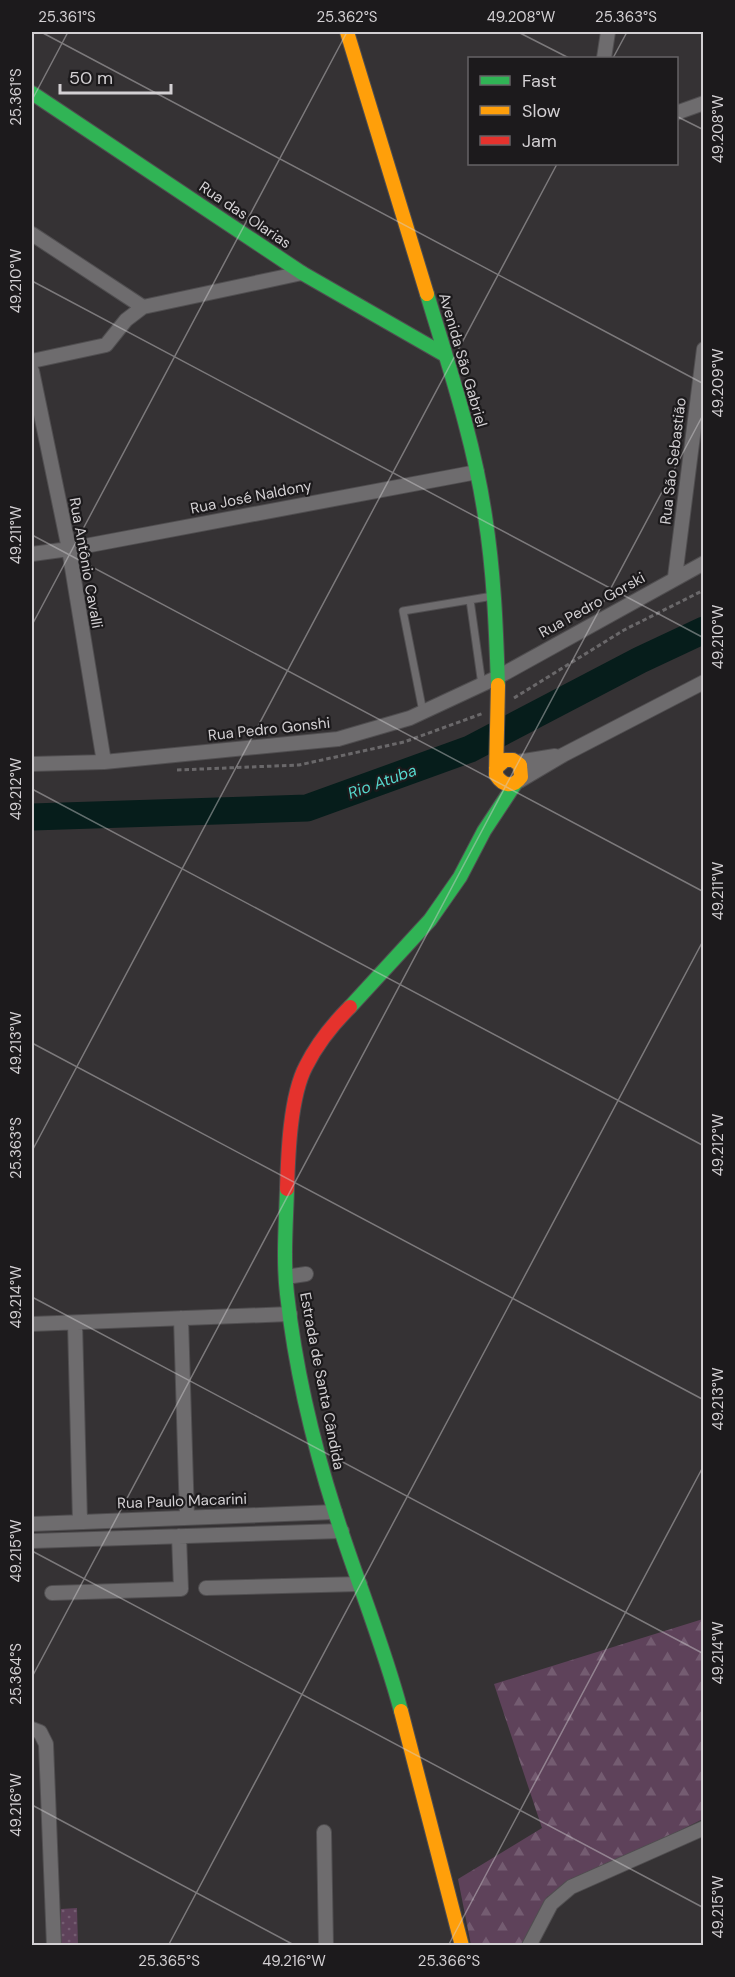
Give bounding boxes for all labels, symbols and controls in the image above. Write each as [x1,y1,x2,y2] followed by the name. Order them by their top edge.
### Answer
[38,7,96,27] text: 25.361°S
[316,7,378,27] text: 25.362°S
[487,7,556,27] text: 49.208°W
[595,7,657,27] text: 25.363°S
[60,57,171,95] scale bar
[468,57,678,165] legend
[69,66,113,90] text: 50 m
[6,68,26,126] text: 25.361°S
[522,69,557,93] text: Fast
[708,94,728,163] text: 49.208°W
[522,99,561,123] text: Slow
[522,129,557,153] text: Jam
[195,177,295,253] street label: Rua das Olarias
[6,248,26,313] text: 49.210°W
[434,291,492,429] street label: Avenida São Gabriel
[708,348,728,417] text: 49.209°W
[655,396,691,526] street label: Rua São Sebastião
[189,475,314,519] street label: Rua José Naldony
[65,496,107,630] street label: Rua Antônio Cavalli
[6,505,26,564] text: 49.211°W
[535,568,649,642] street label: Rua Pedro Gorski
[708,604,728,669] text: 49.210°W
[207,713,331,745] street label: Rua Pedro Gonshi
[6,757,26,820] text: 49.212°W
[345,759,420,804] water label: Rio Atuba
[708,861,728,920] text: 49.211°W
[6,1011,26,1074] text: 49.213°W
[708,1113,728,1176] text: 49.212°W
[6,1117,26,1179] text: 25.363°S
[6,1265,26,1329] text: 49.214°W
[295,1291,349,1471] street label: Estrada de Santa Cândida
[708,1367,728,1430] text: 49.213°W
[117,1489,247,1513] street label: Rua Paulo Macarini
[6,1519,26,1583] text: 49.215°W
[708,1621,728,1685] text: 49.214°W
[6,1643,26,1705] text: 25.364°S
[6,1773,26,1837] text: 49.216°W
[708,1875,728,1939] text: 49.215°W
[138,1951,200,1971] text: 25.365°S
[262,1951,326,1971] text: 49.216°W
[418,1951,480,1971] text: 25.366°S

